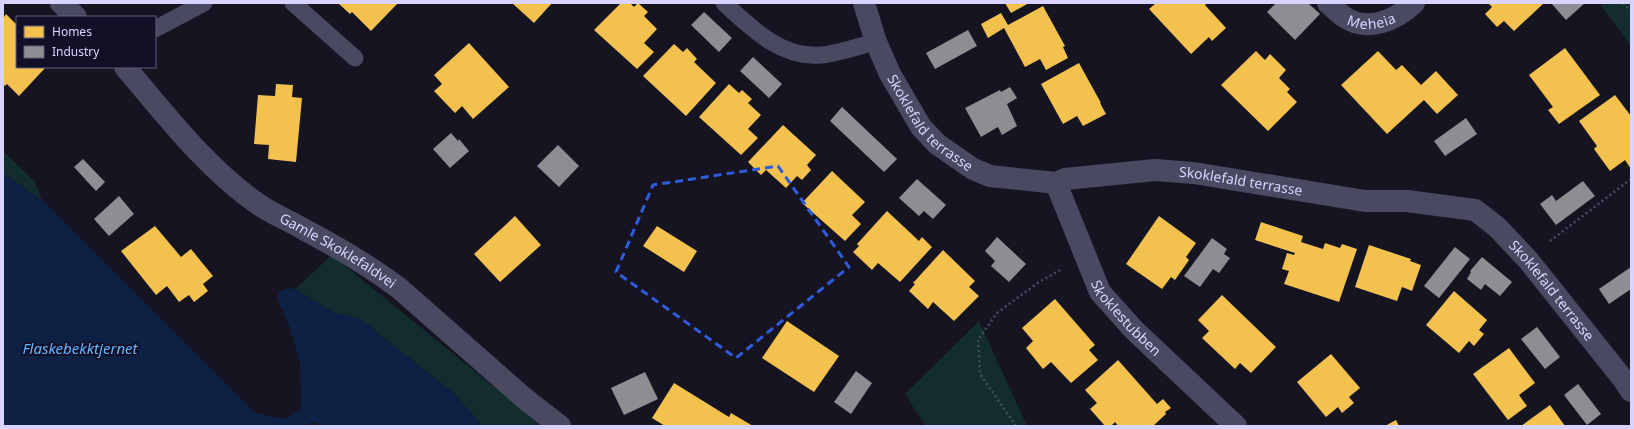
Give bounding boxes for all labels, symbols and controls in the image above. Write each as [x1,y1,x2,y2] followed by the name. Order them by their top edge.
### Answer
[1345,8,1398,33] street label: Meheia
[16,16,156,68] legend
[52,23,92,40] text: Homes
[52,43,100,60] text: Industry
[883,71,977,175] street label: Skoklefald terrasse
[1179,162,1304,200] street label: Skoklefald terrasse
[277,208,400,292] street label: Gamle Skoklefaldvei
[1505,236,1599,345] street label: Skoklefald terrasse
[1087,277,1166,360] street label: Skoklestubben
[22,338,139,358] water label: Flaskebekktjernet

